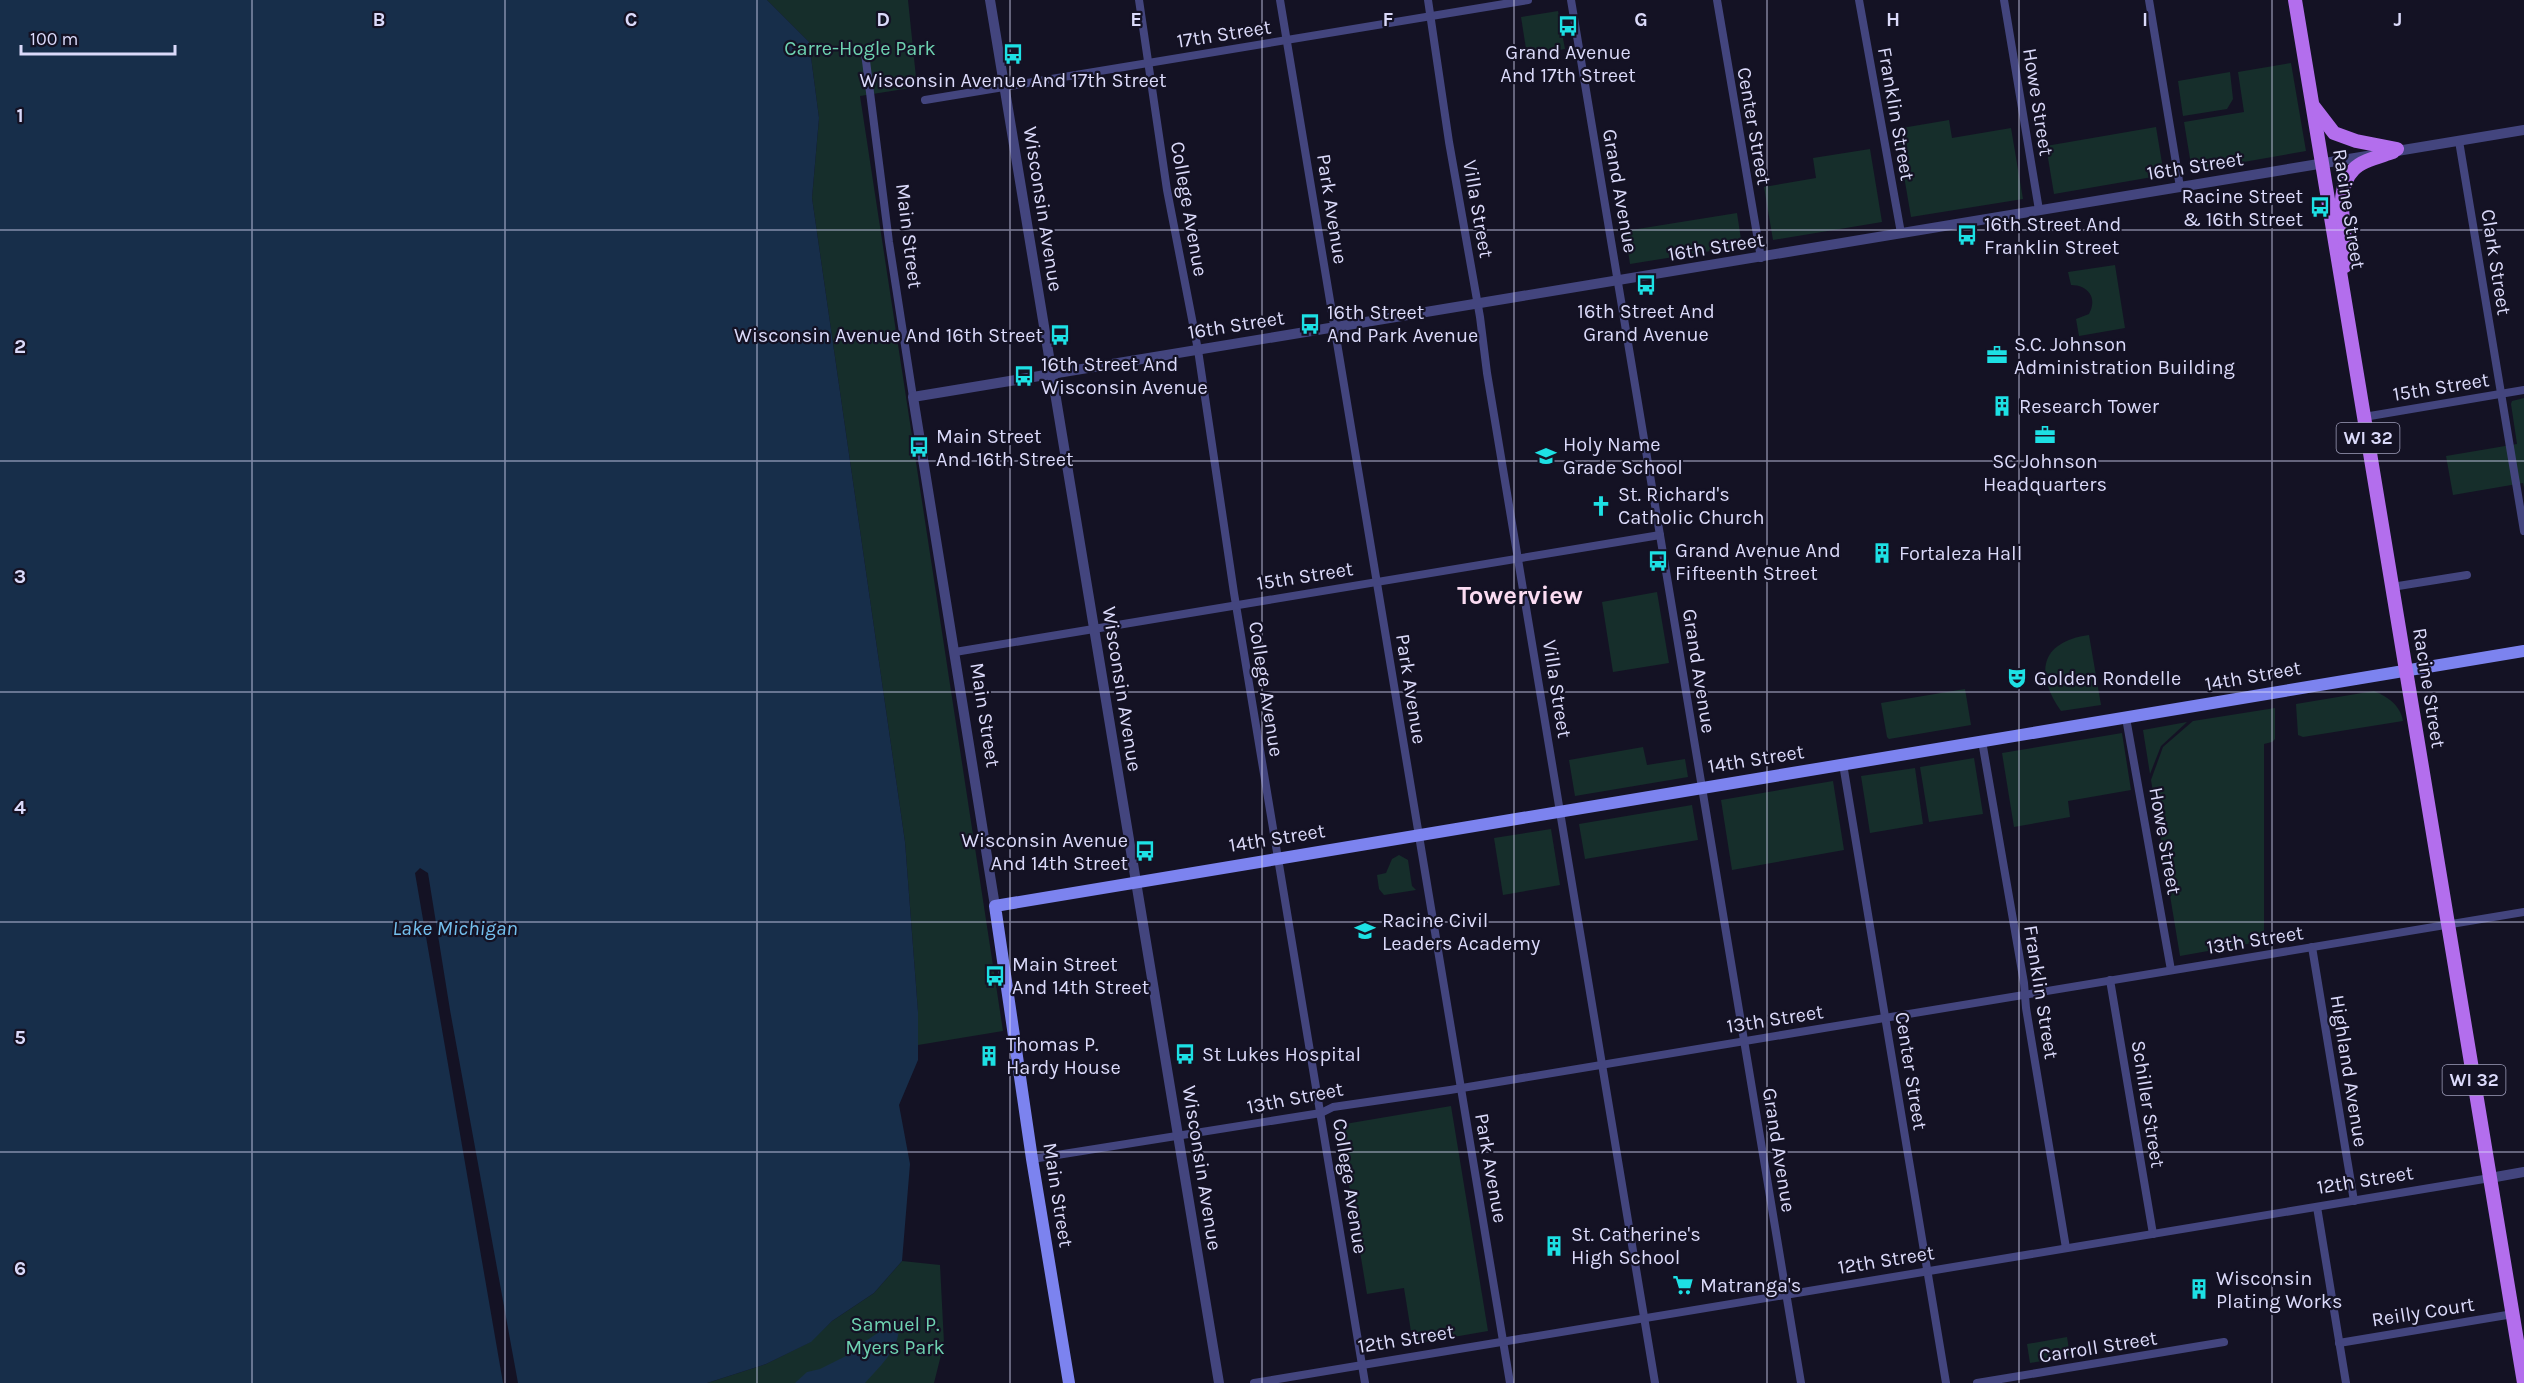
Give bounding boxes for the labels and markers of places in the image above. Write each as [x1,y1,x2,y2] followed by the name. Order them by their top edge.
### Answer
[1556,14,1580,38] bus stop icon: Grand Avenue And 17th Street
[1500,41,1636,87] place label: Grand Avenue And 17th Street
[1001,42,1025,66] bus stop icon: Wisconsin Avenue And 17th Street
[860,69,1167,92] place label: Wisconsin Avenue And 17th Street
[2181,185,2303,231] place label: Racine Street & 16th Street
[2308,195,2332,219] bus stop icon: Racine Street & 16th Street
[1984,213,2121,259] place label: 16th Street And Franklin Street
[1955,223,1979,247] bus stop icon: 16th Street And Franklin Street
[1634,273,1658,297] bus stop icon: 16th Street And Grand Avenue
[1577,300,1715,346] place label: 16th Street And Grand Avenue
[1327,301,1478,347] place label: 16th Street And Park Avenue
[1298,312,1322,336] bus stop icon: 16th Street And Park Avenue
[1048,323,1072,347] bus stop icon: Wisconsin Avenue And 16th Street
[734,324,1043,347] place label: Wisconsin Avenue And 16th Street
[2014,333,2235,379] place label: S.C. Johnson Administration Building
[1985,343,2009,367] office icon: S.C. Johnson Administration Building
[1041,353,1208,399] place label: 16th Street And Wisconsin Avenue
[1012,364,1036,388] bus stop icon: 16th Street And Wisconsin Avenue
[1990,394,2014,418] building icon: Research Tower
[2019,395,2160,418] place label: Research Tower
[2033,423,2057,447] office icon: SC Johnson Headquarters
[936,425,1074,471] place label: Main Street And 16th Street
[1563,433,1683,479] place label: Holy Name Grade School
[907,435,931,459] bus stop icon: Main Street And 16th Street
[1534,444,1558,468] school or university icon: Holy Name Grade School
[1983,450,2107,496] place label: SC Johnson Headquarters
[1618,483,1764,529] place label: St. Richard's Catholic Church
[1589,494,1613,518] church icon: St. Richard's Catholic Church
[1675,539,1841,585] place label: Grand Avenue And Fifteenth Street
[1870,541,1894,565] building icon: Fortaleza Hall
[1899,542,2022,565] place label: Fortaleza Hall
[1646,549,1670,573] bus stop icon: Grand Avenue And Fifteenth Street
[2005,666,2029,690] theatre icon: Golden Rondelle
[2034,667,2181,690] place label: Golden Rondelle
[961,829,1128,875] place label: Wisconsin Avenue And 14th Street
[1133,839,1157,863] bus stop icon: Wisconsin Avenue And 14th Street
[1382,909,1540,955] place label: Racine Civil Leaders Academy
[1353,919,1377,943] school or university icon: Racine Civil Leaders Academy
[1012,953,1150,999] place label: Main Street And 14th Street
[983,964,1007,988] bus stop icon: Main Street And 14th Street
[1006,1033,1121,1079] place label: Thomas P. Hardy House
[1173,1042,1197,1066] bus stop icon: St Lukes Hospital
[1202,1043,1361,1066] place label: St Lukes Hospital
[977,1044,1001,1068] building icon: Thomas P. Hardy House
[1571,1223,1701,1269] place label: St. Catherine's High School
[1542,1234,1566,1258] building icon: St. Catherine's High School
[2216,1267,2342,1313] place label: Wisconsin Plating Works
[1671,1273,1695,1297] supermarket icon: Matranga's
[1700,1274,1801,1297] place label: Matranga's
[2187,1277,2211,1301] building icon: Wisconsin Plating Works

